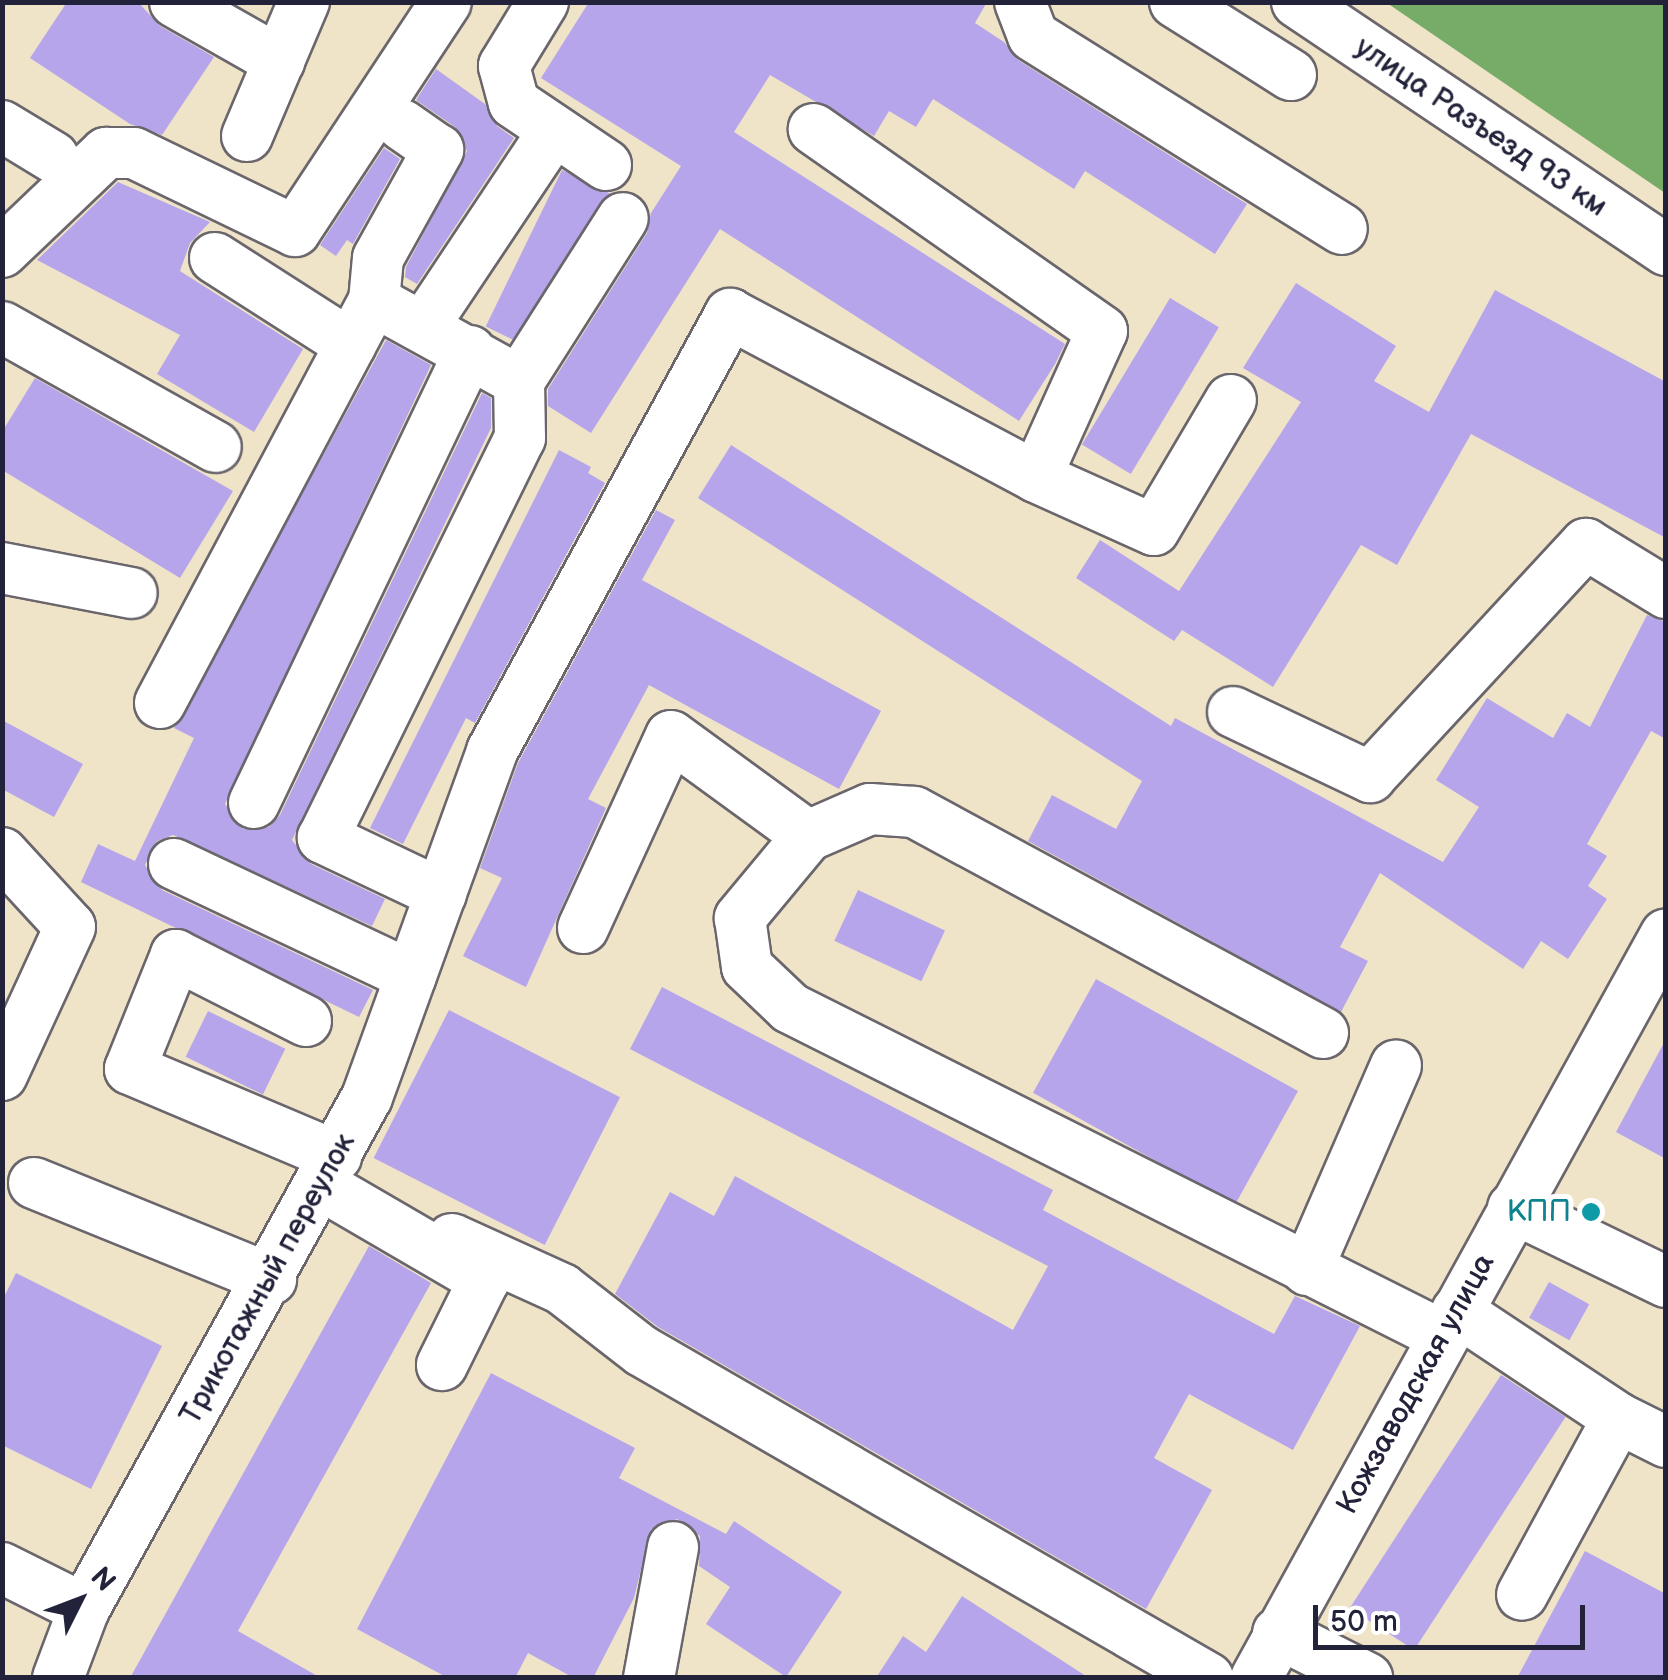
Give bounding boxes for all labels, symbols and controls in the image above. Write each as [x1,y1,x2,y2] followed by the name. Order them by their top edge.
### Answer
[1348,29,1614,225] street label: улица Разъезд 93 км
[173,1127,363,1431] street label: Трикотажный переулок
[1507,1194,1571,1230] place label: КПП
[1580,1201,1602,1223] marker: КПП
[1329,1248,1503,1520] street label: Кожзаводская улица
[30,1550,130,1650] north arrow
[83,1561,122,1598] text: N
[1318,1585,1590,1647] scale bar
[1330,1604,1398,1640] text: 50 m

